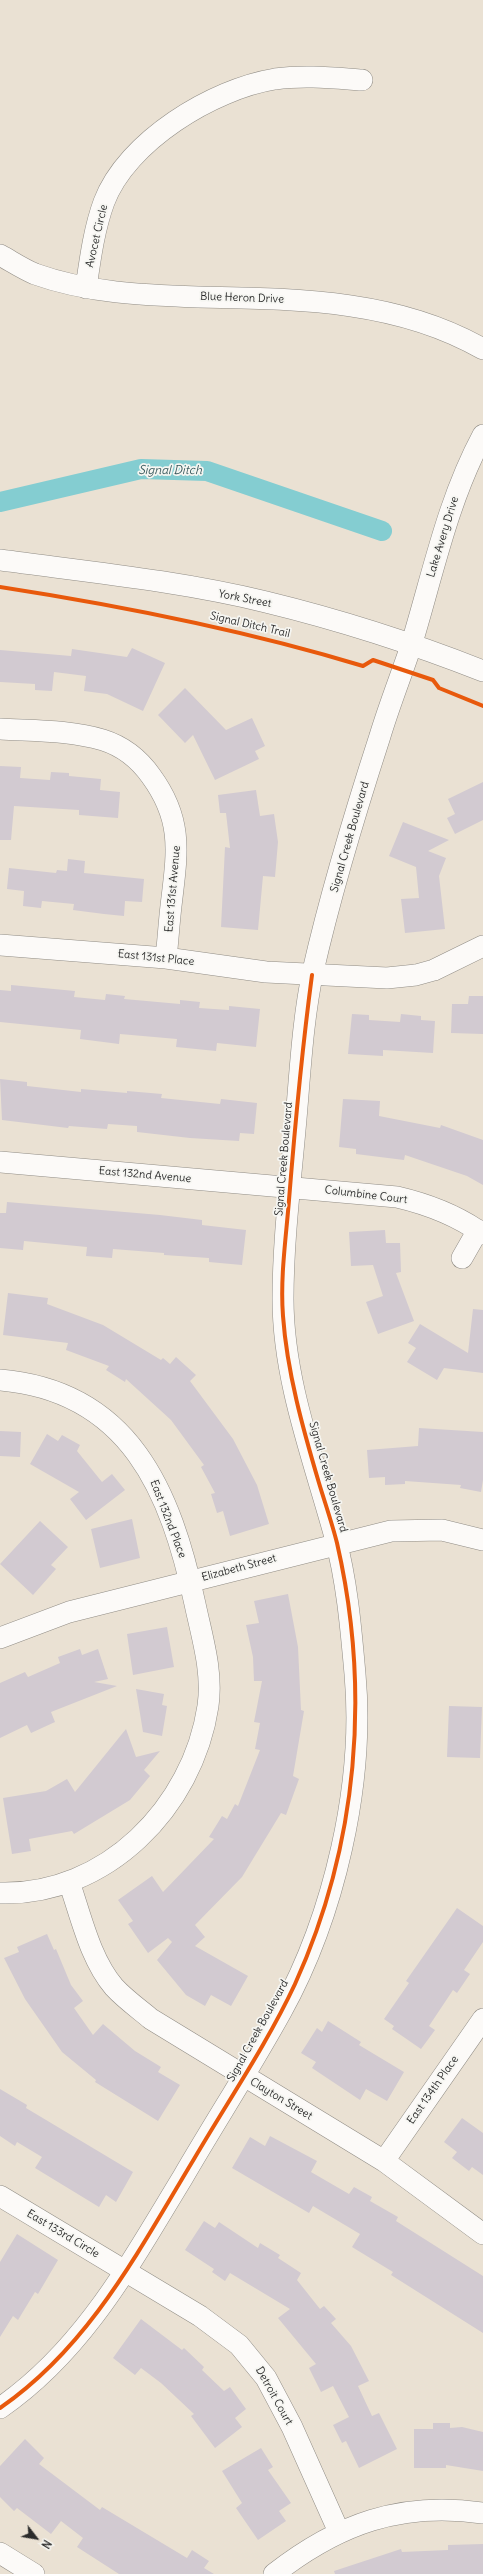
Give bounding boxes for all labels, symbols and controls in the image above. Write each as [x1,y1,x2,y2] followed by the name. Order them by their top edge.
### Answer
[83,203,111,269] street label: Avocet Circle
[200,290,284,306] street label: Blue Heron Drive
[138,464,202,478] water label: Signal Ditch
[424,495,462,579] street label: Lake Avery Drive
[217,587,273,611] street label: York Street
[209,609,291,641] street label: Signal Ditch Trail
[328,780,372,894] street label: Signal Creek Boulevard
[163,845,183,933] street label: East 131st Avenue
[117,947,195,969] street label: East 131st Place
[272,1101,296,1217] street label: Signal Creek Boulevard
[98,1164,192,1186] street label: East 132nd Avenue
[324,1183,408,1207] street label: Columbine Court
[306,1420,350,1534] street label: Signal Creek Boulevard
[147,1478,189,1560] street label: East 132nd Place
[200,1552,278,1584] street label: Elizabeth Street
[224,1978,292,2084] street label: Signal Creek Boulevard
[405,2053,461,2127] street label: East 134th Place
[247,2075,315,2123] street label: Clayton Street
[24,2207,102,2261] street label: East 133rd Circle
[253,2364,295,2428] street label: Detroit Court
[16,2518,56,2558] north arrow
[38,2537,54,2551] text: N

